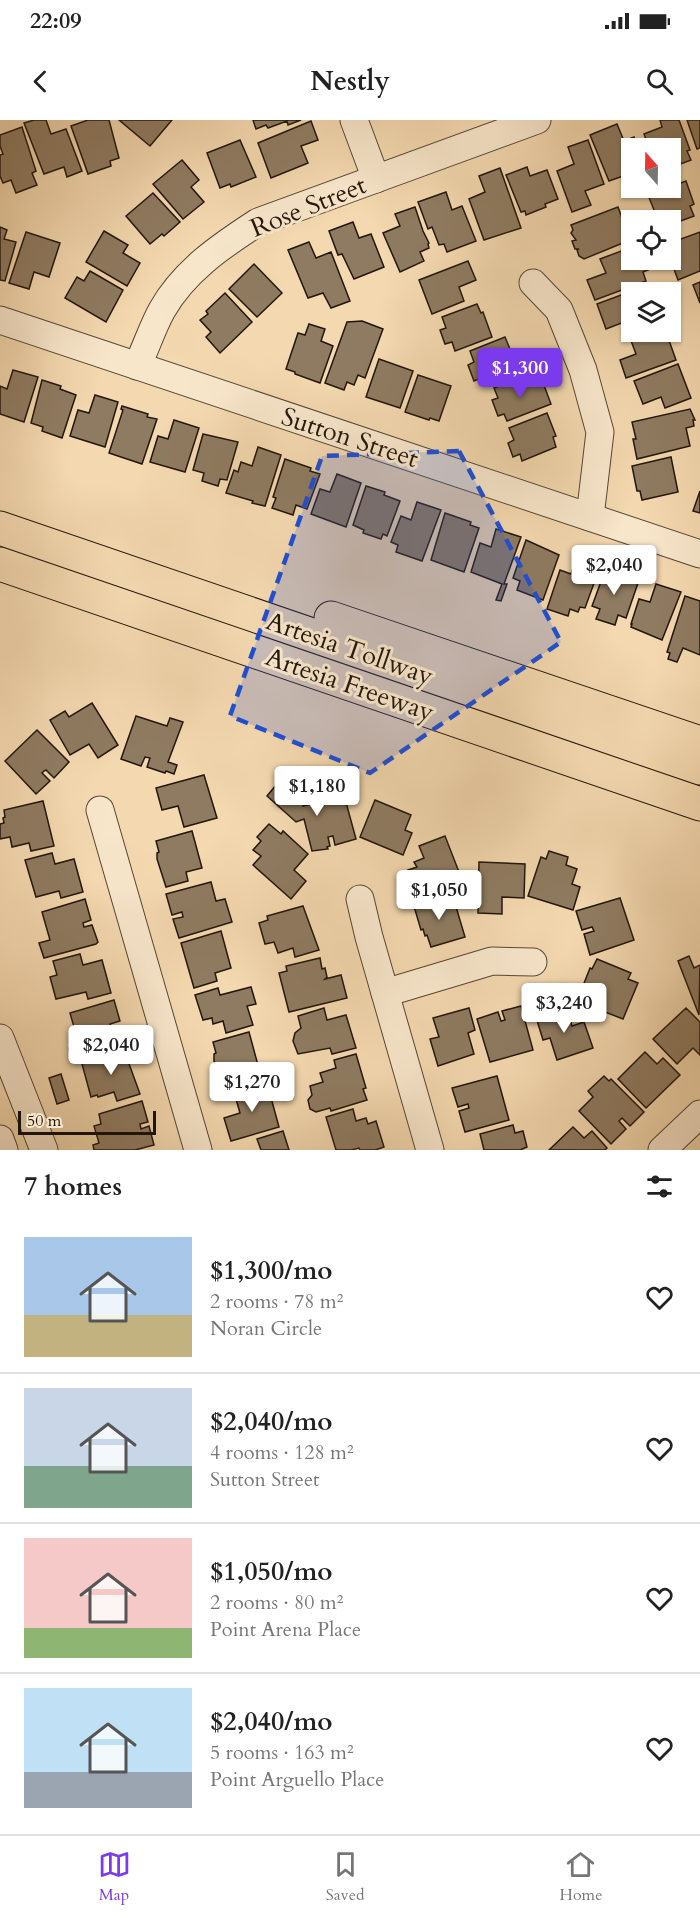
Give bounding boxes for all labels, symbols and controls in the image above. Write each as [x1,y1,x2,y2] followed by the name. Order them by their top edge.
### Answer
[30,6,81,36] text: 22:09
[310,63,390,100] text: Nestly
[24,65,57,98] icon: back
[643,65,676,98] icon: search
[621,138,681,198] north arrow
[621,138,681,342] map controls
[245,167,371,246] street label: Rose Street
[621,210,681,270] button: locate
[621,282,681,342] button: layers
[471,348,569,399] pin: $1,300
[491,354,549,381] text: $1,300
[277,399,423,476] street label: Sutton Street
[565,545,663,596] pin: $2,040
[585,551,643,578] text: $2,040
[262,604,438,693] street label: Artesia Tollway
[261,639,439,730] street label: Artesia Freeway
[268,766,366,817] pin: $1,180
[288,772,346,799] text: $1,180
[390,870,488,921] pin: $1,050
[410,876,468,903] text: $1,050
[515,983,613,1034] pin: $3,240
[535,989,593,1016] text: $3,240
[62,1025,160,1076] pin: $2,040
[82,1031,140,1058] text: $2,040
[203,1062,301,1113] pin: $1,270
[223,1068,281,1095] text: $1,270
[18,1108,156,1136] scale bar
[27,1110,61,1132] text: 50 m
[24,1169,122,1204] text: 7 homes
[643,1170,676,1203] icon: filters
[210,1253,333,1288] text: $1,300/mo
[72,1261,144,1333] icon: home
[643,1281,676,1314] icon: heart
[210,1288,343,1315] text: 2 rooms · 78 m²
[210,1315,322,1342] text: Noran Circle
[210,1404,333,1439] text: $2,040/mo
[72,1412,144,1484] icon: home
[643,1432,676,1465] icon: heart
[210,1439,354,1466] text: 4 rooms · 128 m²
[210,1466,319,1493] text: Sutton Street
[210,1554,333,1589] text: $1,050/mo
[72,1562,144,1634] icon: home
[643,1582,676,1615] icon: heart
[210,1589,343,1616] text: 2 rooms · 80 m²
[210,1616,361,1643] text: Point Arena Place
[210,1704,333,1739] text: $2,040/mo
[72,1712,144,1784] icon: home
[643,1732,676,1765] icon: heart
[210,1739,354,1766] text: 5 rooms · 163 m²
[210,1766,384,1793] text: Point Arguello Place
[98,1848,131,1906] tab: Map
[326,1848,364,1906] tab: Saved
[560,1848,602,1906] tab: Home

